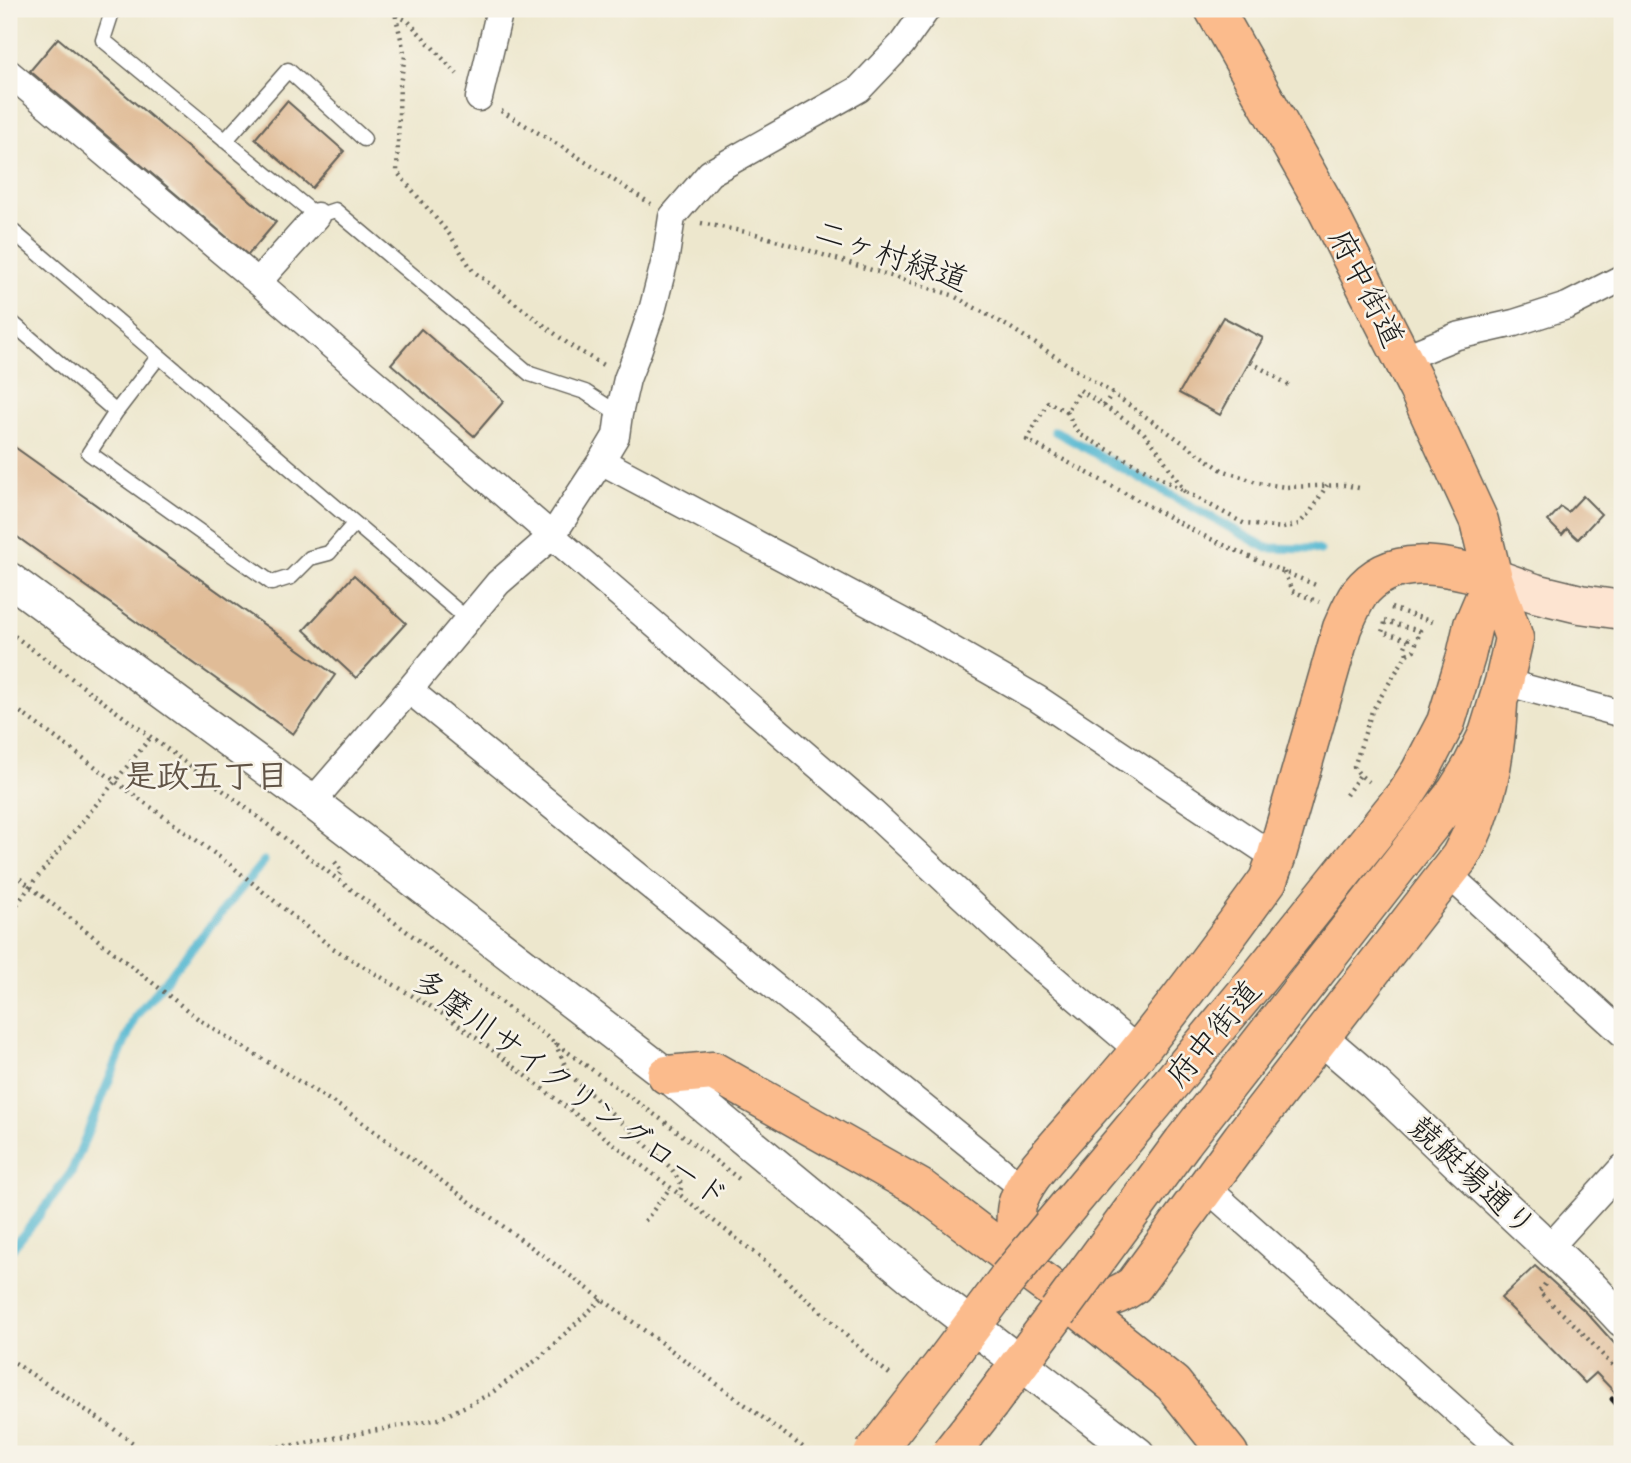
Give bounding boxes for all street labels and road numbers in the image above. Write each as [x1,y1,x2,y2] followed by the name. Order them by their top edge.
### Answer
[808,210,974,307] street label: 二ヶ村緑道
[1314,222,1414,357] street label: 府中街道
[401,960,737,1222] street label: 多摩川サイクリングロード
[1157,971,1275,1099] street label: 府中街道
[1396,1107,1545,1250] street label: 競艇場通り

